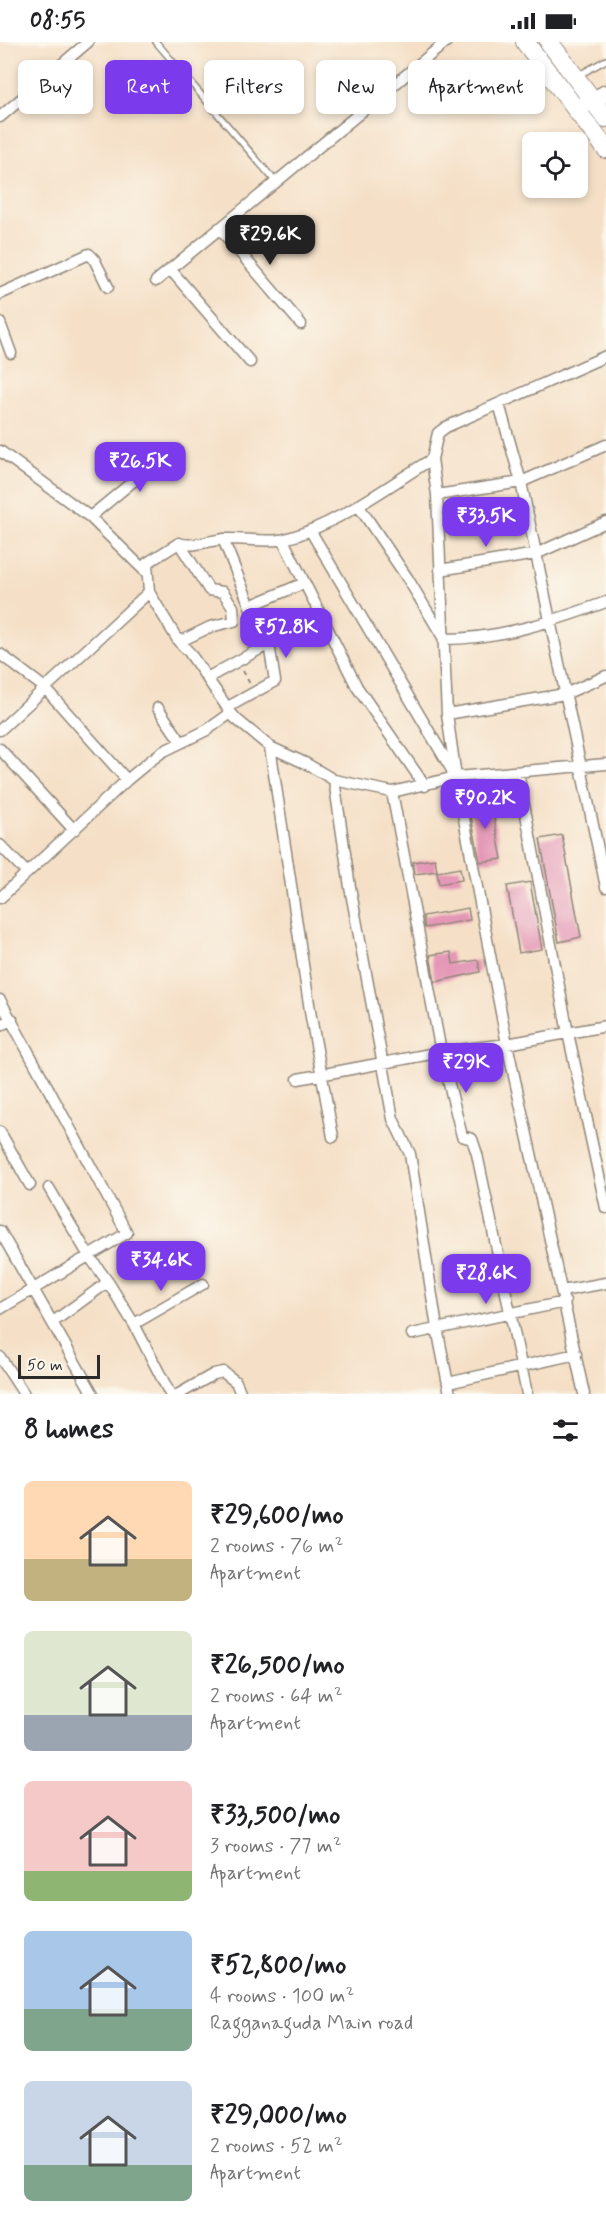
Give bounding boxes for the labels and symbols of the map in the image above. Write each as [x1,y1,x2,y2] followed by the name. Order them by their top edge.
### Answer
[221,215,319,266] pin: ₹29.6K
[91,442,189,493] pin: ₹26.5K
[437,497,535,548] pin: ₹33.5K
[237,608,335,659] pin: ₹52.8K
[436,779,534,830] pin: ₹90.2K
[430,1043,502,1094] pin: ₹29K
[112,1241,210,1292] pin: ₹34.6K
[437,1254,535,1305] pin: ₹28.6K
[18,1352,100,1380] scale bar

